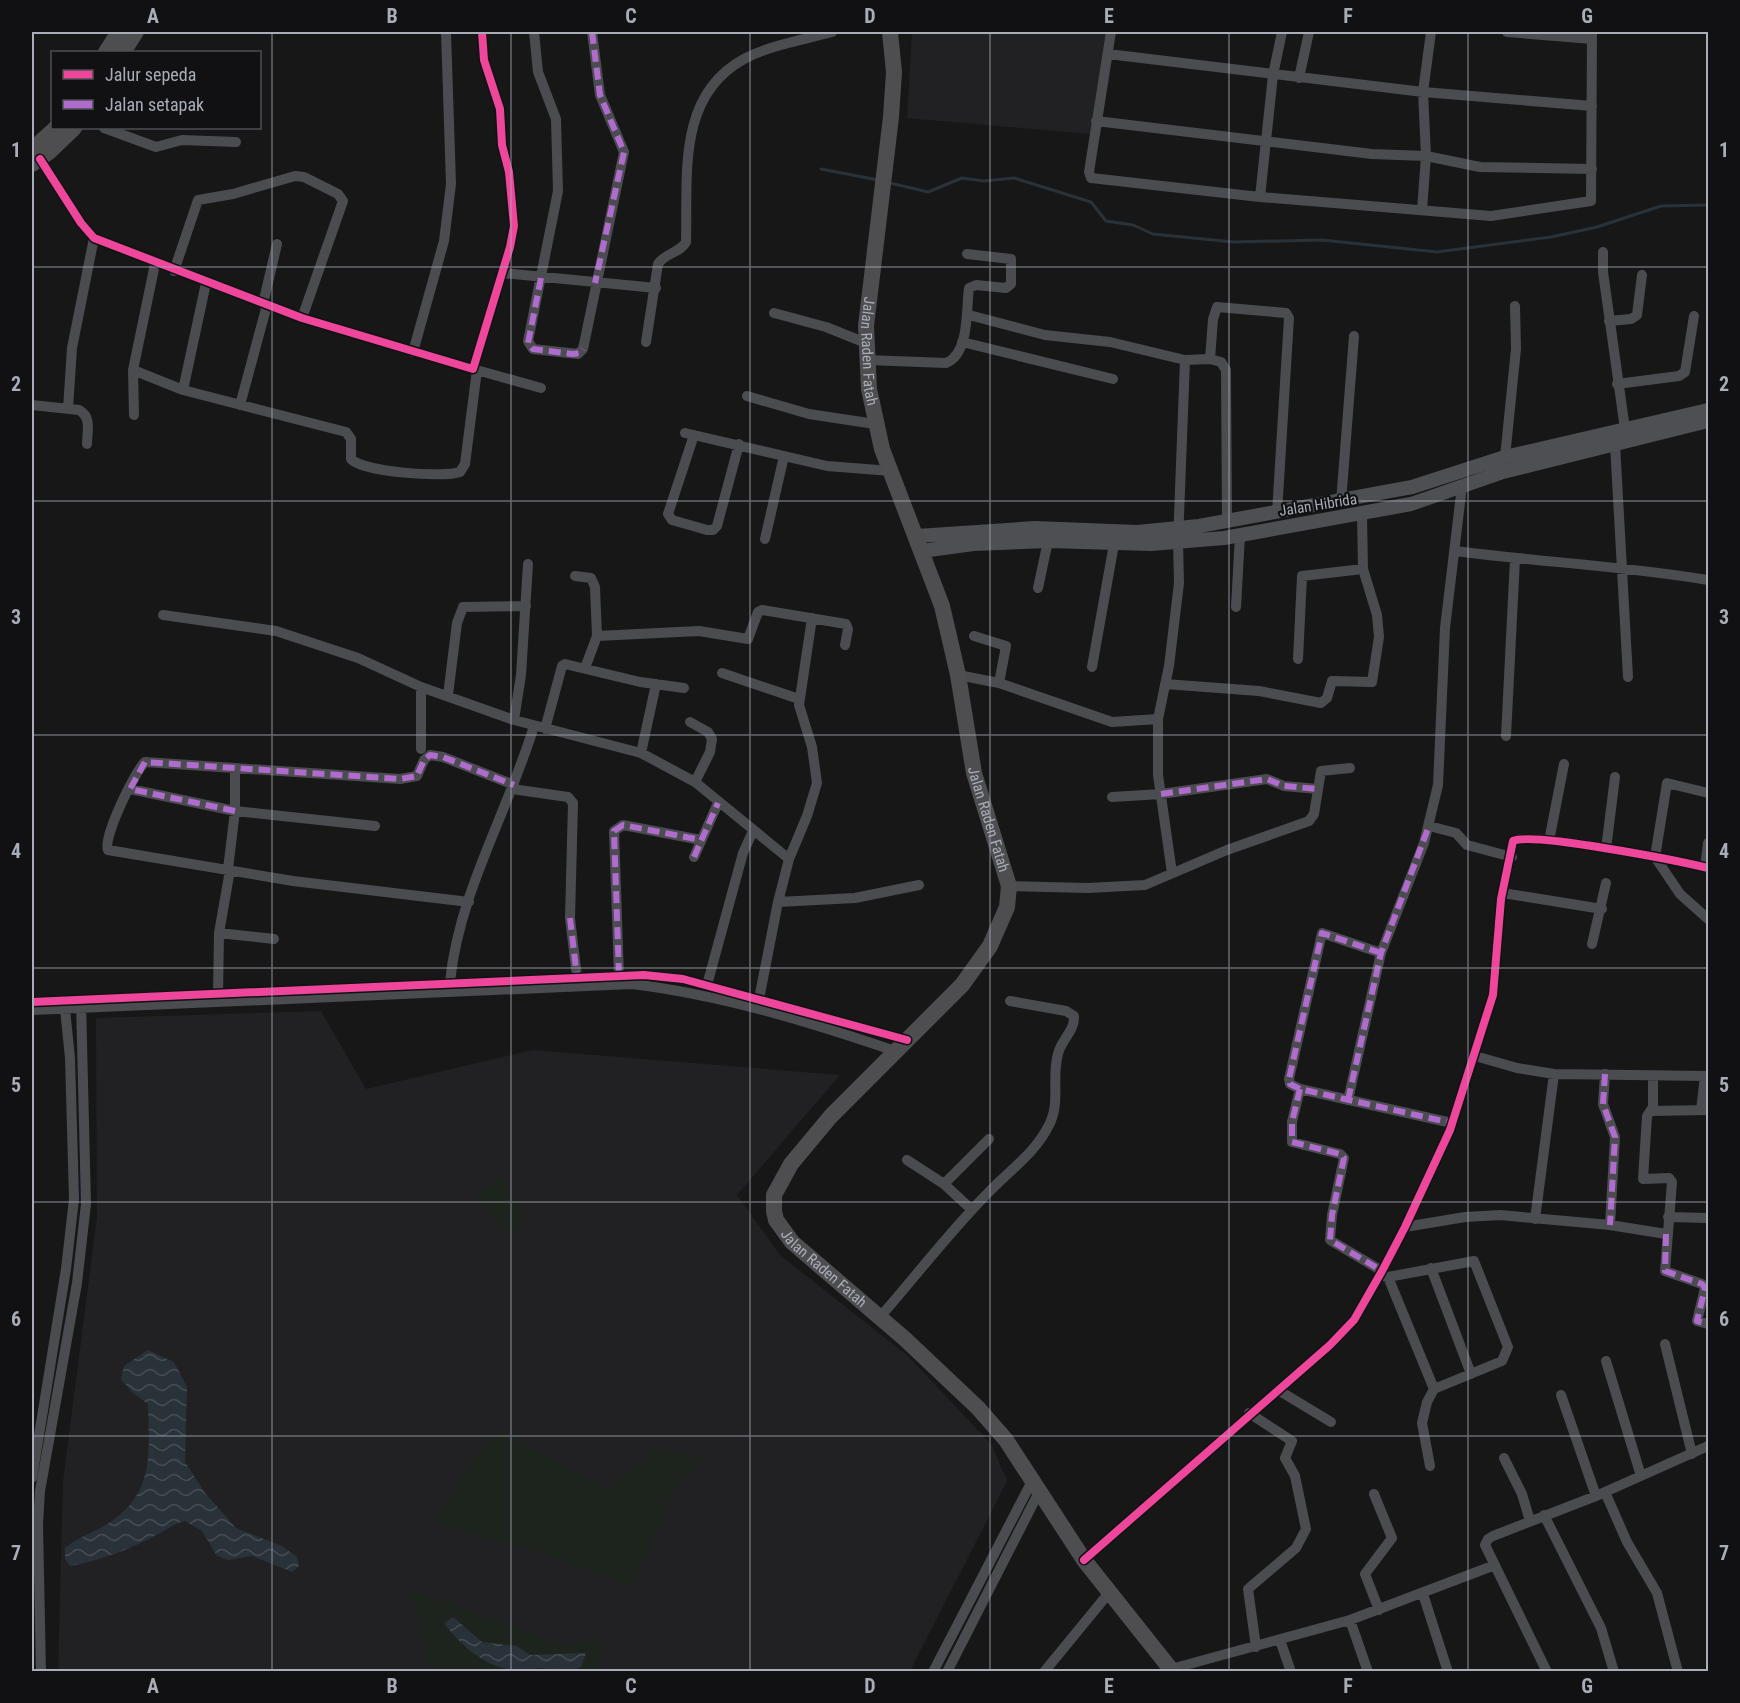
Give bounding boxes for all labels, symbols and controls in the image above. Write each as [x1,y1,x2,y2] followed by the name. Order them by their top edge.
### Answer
[147,4,159,28] text: A
[386,4,398,28] text: B
[625,4,637,28] text: C
[864,4,876,28] text: D
[1104,4,1114,28] text: E
[1343,4,1353,28] text: F
[1581,4,1593,28] text: G
[51,51,261,129] legend
[105,64,196,85] text: Jalur sepeda
[105,94,204,115] text: Jalan setapak
[11,138,21,162] text: 1
[1719,138,1729,162] text: 1
[857,296,881,407] street label: Jalan Raden Fatah
[11,372,21,396] text: 2
[1719,372,1729,396] text: 2
[1278,490,1358,520] street label: Jalan Hibrida
[11,605,21,629] text: 3
[1719,605,1729,629] text: 3
[964,766,1013,874] street label: Jalan Raden Fatah
[11,839,21,863] text: 4
[1719,839,1729,863] text: 4
[11,1073,21,1097] text: 5
[1719,1073,1729,1097] text: 5
[777,1226,870,1311] street label: Jalan Raden Fatah
[11,1307,21,1331] text: 6
[1719,1307,1729,1331] text: 6
[11,1541,21,1565] text: 7
[1719,1541,1729,1565] text: 7
[147,1674,159,1698] text: A
[386,1674,398,1698] text: B
[625,1674,637,1698] text: C
[864,1674,876,1698] text: D
[1104,1674,1114,1698] text: E
[1343,1674,1353,1698] text: F
[1581,1674,1593,1698] text: G

